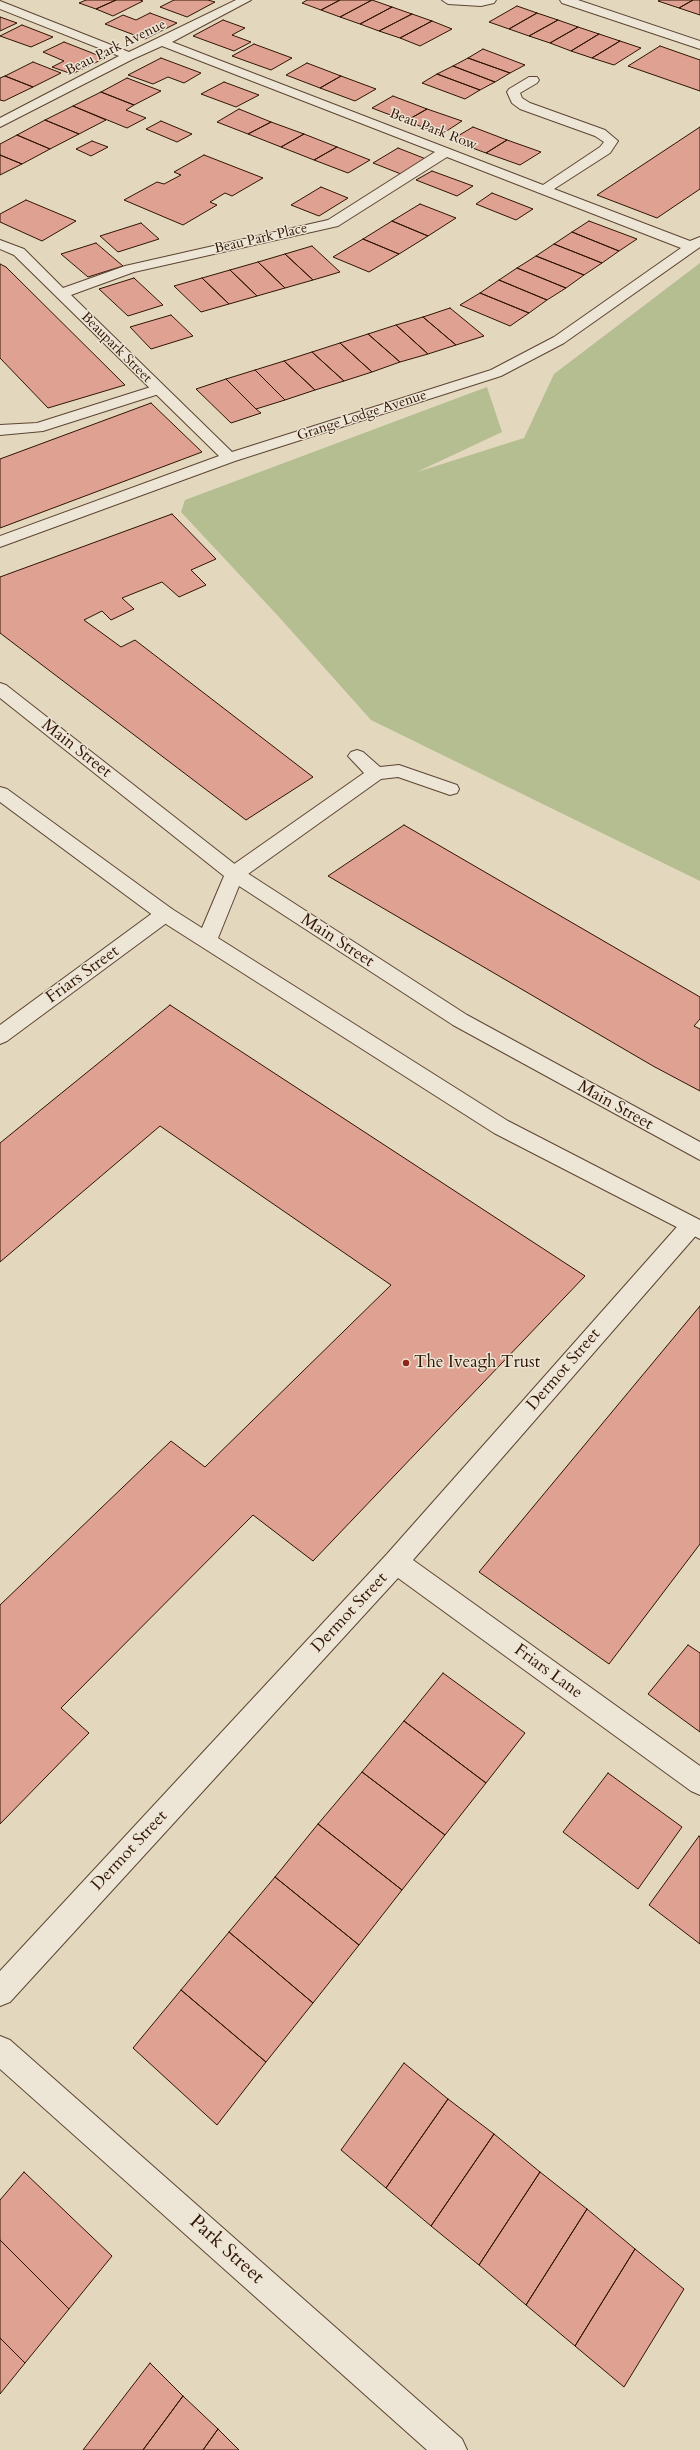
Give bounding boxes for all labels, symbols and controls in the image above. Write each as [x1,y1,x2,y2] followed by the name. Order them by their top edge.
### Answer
[63,16,169,80] street label: Beau Park Avenue
[387,106,479,154] street label: Beau Park Row
[213,220,309,258] street label: Beau Park Place
[77,309,155,387] street label: Beaupark Street
[295,387,429,445] street label: Grange Lodge Avenue
[37,715,115,783] street label: Main Street
[297,910,377,972] street label: Main Street
[42,942,124,1008] street label: Friars Street
[574,1077,656,1135] street label: Main Street
[523,1325,605,1415] street label: Dermot Street
[414,1353,540,1373] place label: The Iveagh Trust
[401,1358,411,1368] marker: The Iveagh Trust
[308,1569,392,1657] street label: Dermot Street
[510,1640,586,1704] street label: Friars Lane
[88,1807,172,1895] street label: Dermot Street
[184,2210,268,2290] street label: Park Street

